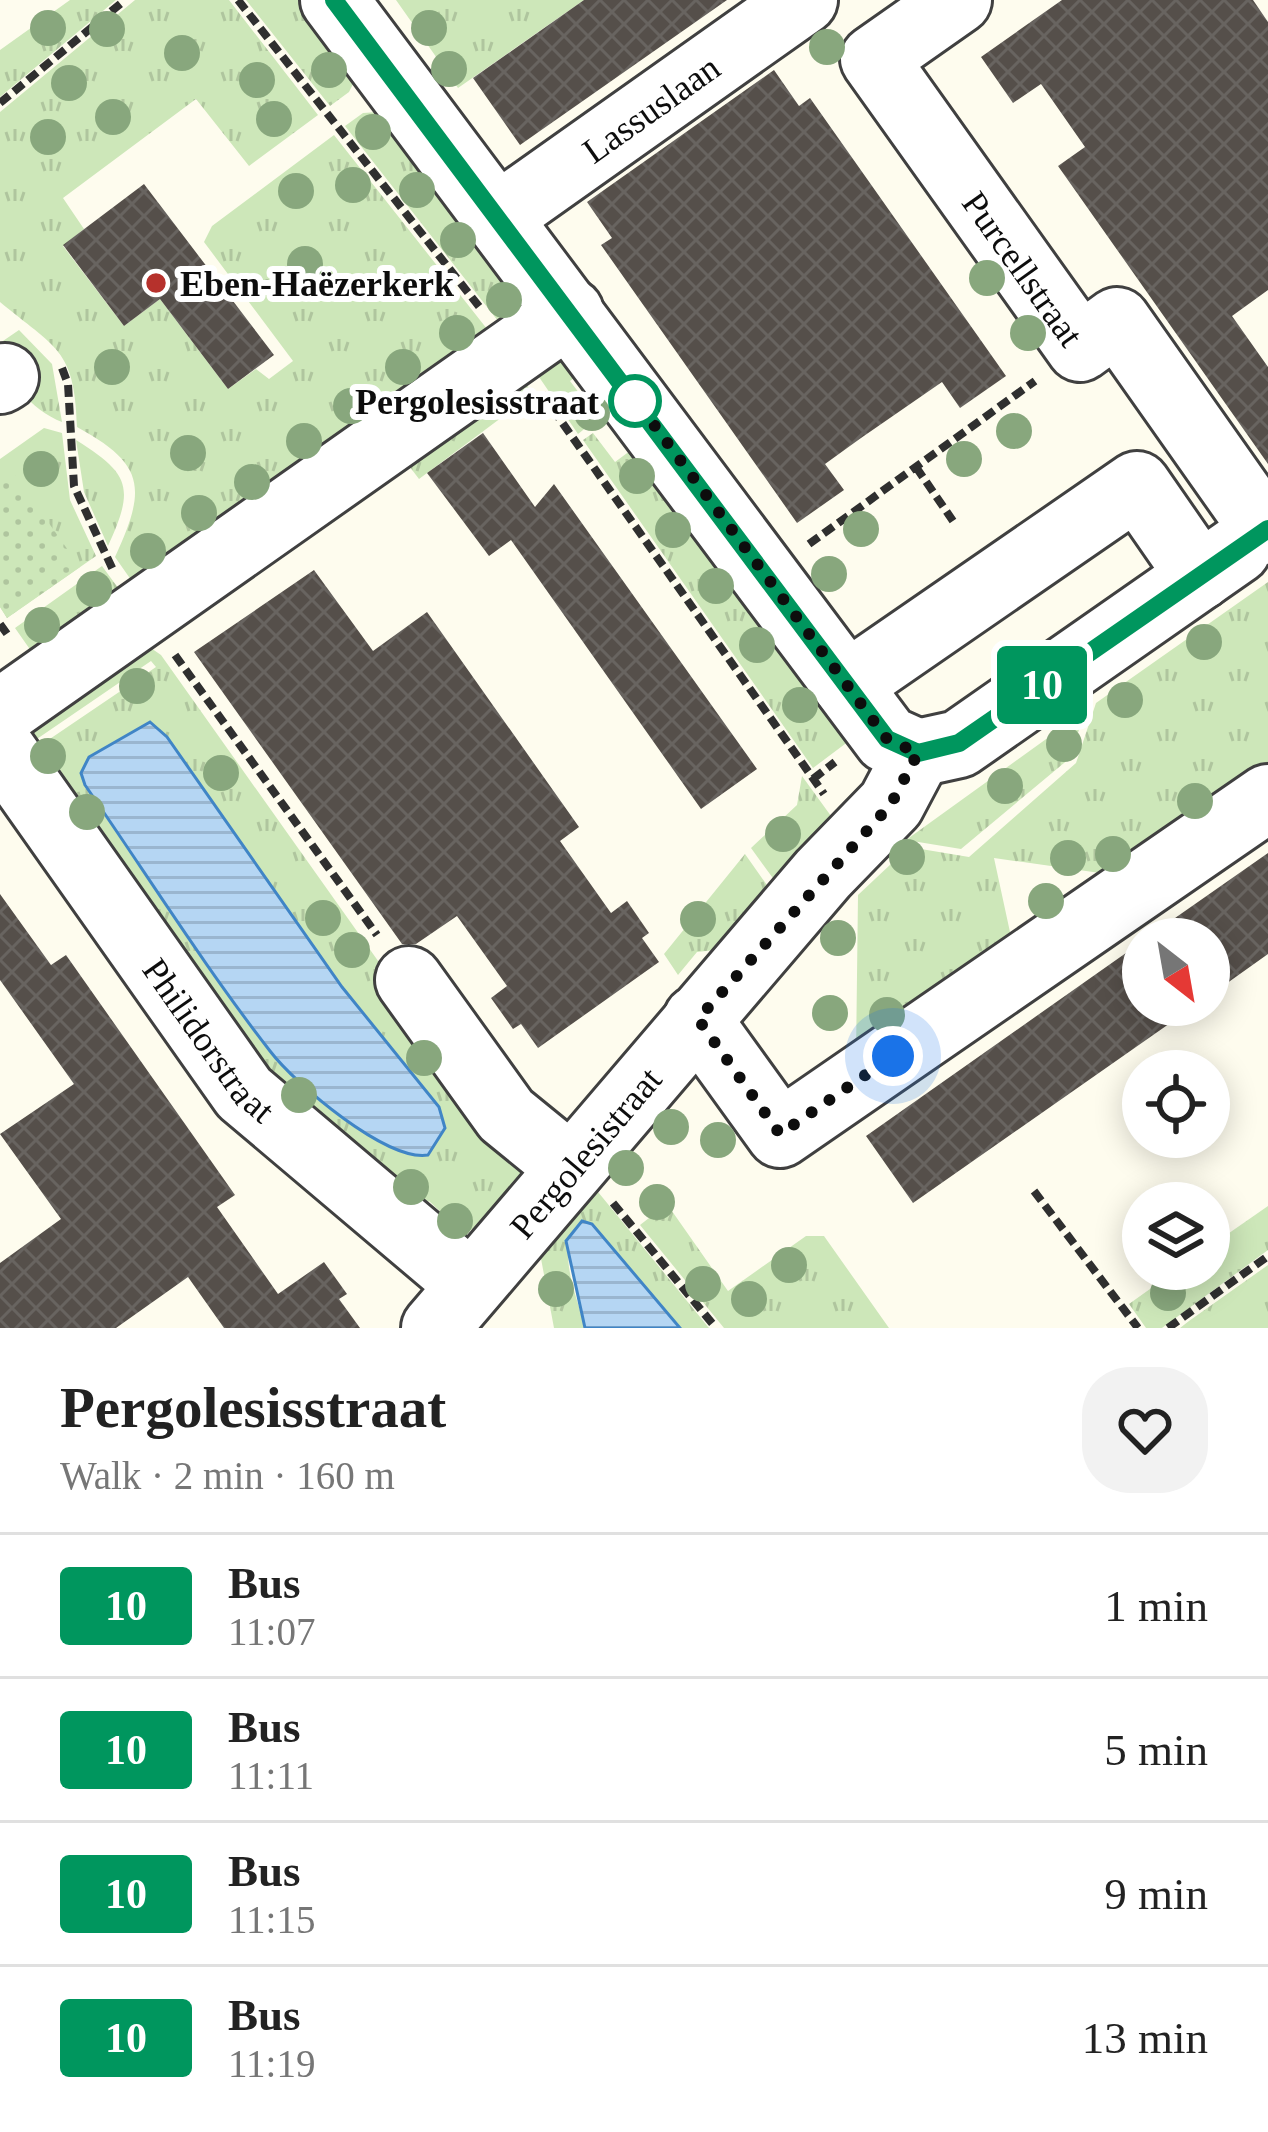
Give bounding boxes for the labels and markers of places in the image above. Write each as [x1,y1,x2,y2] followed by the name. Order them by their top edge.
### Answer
[180,264,454,304] place label: Eben-Haëzerkerk
[143,270,169,296] marker: Eben-Haëzerkerk
[610,376,660,426] marker: Pergolesisstraat
[355,382,599,422] place label: Pergolesisstraat

